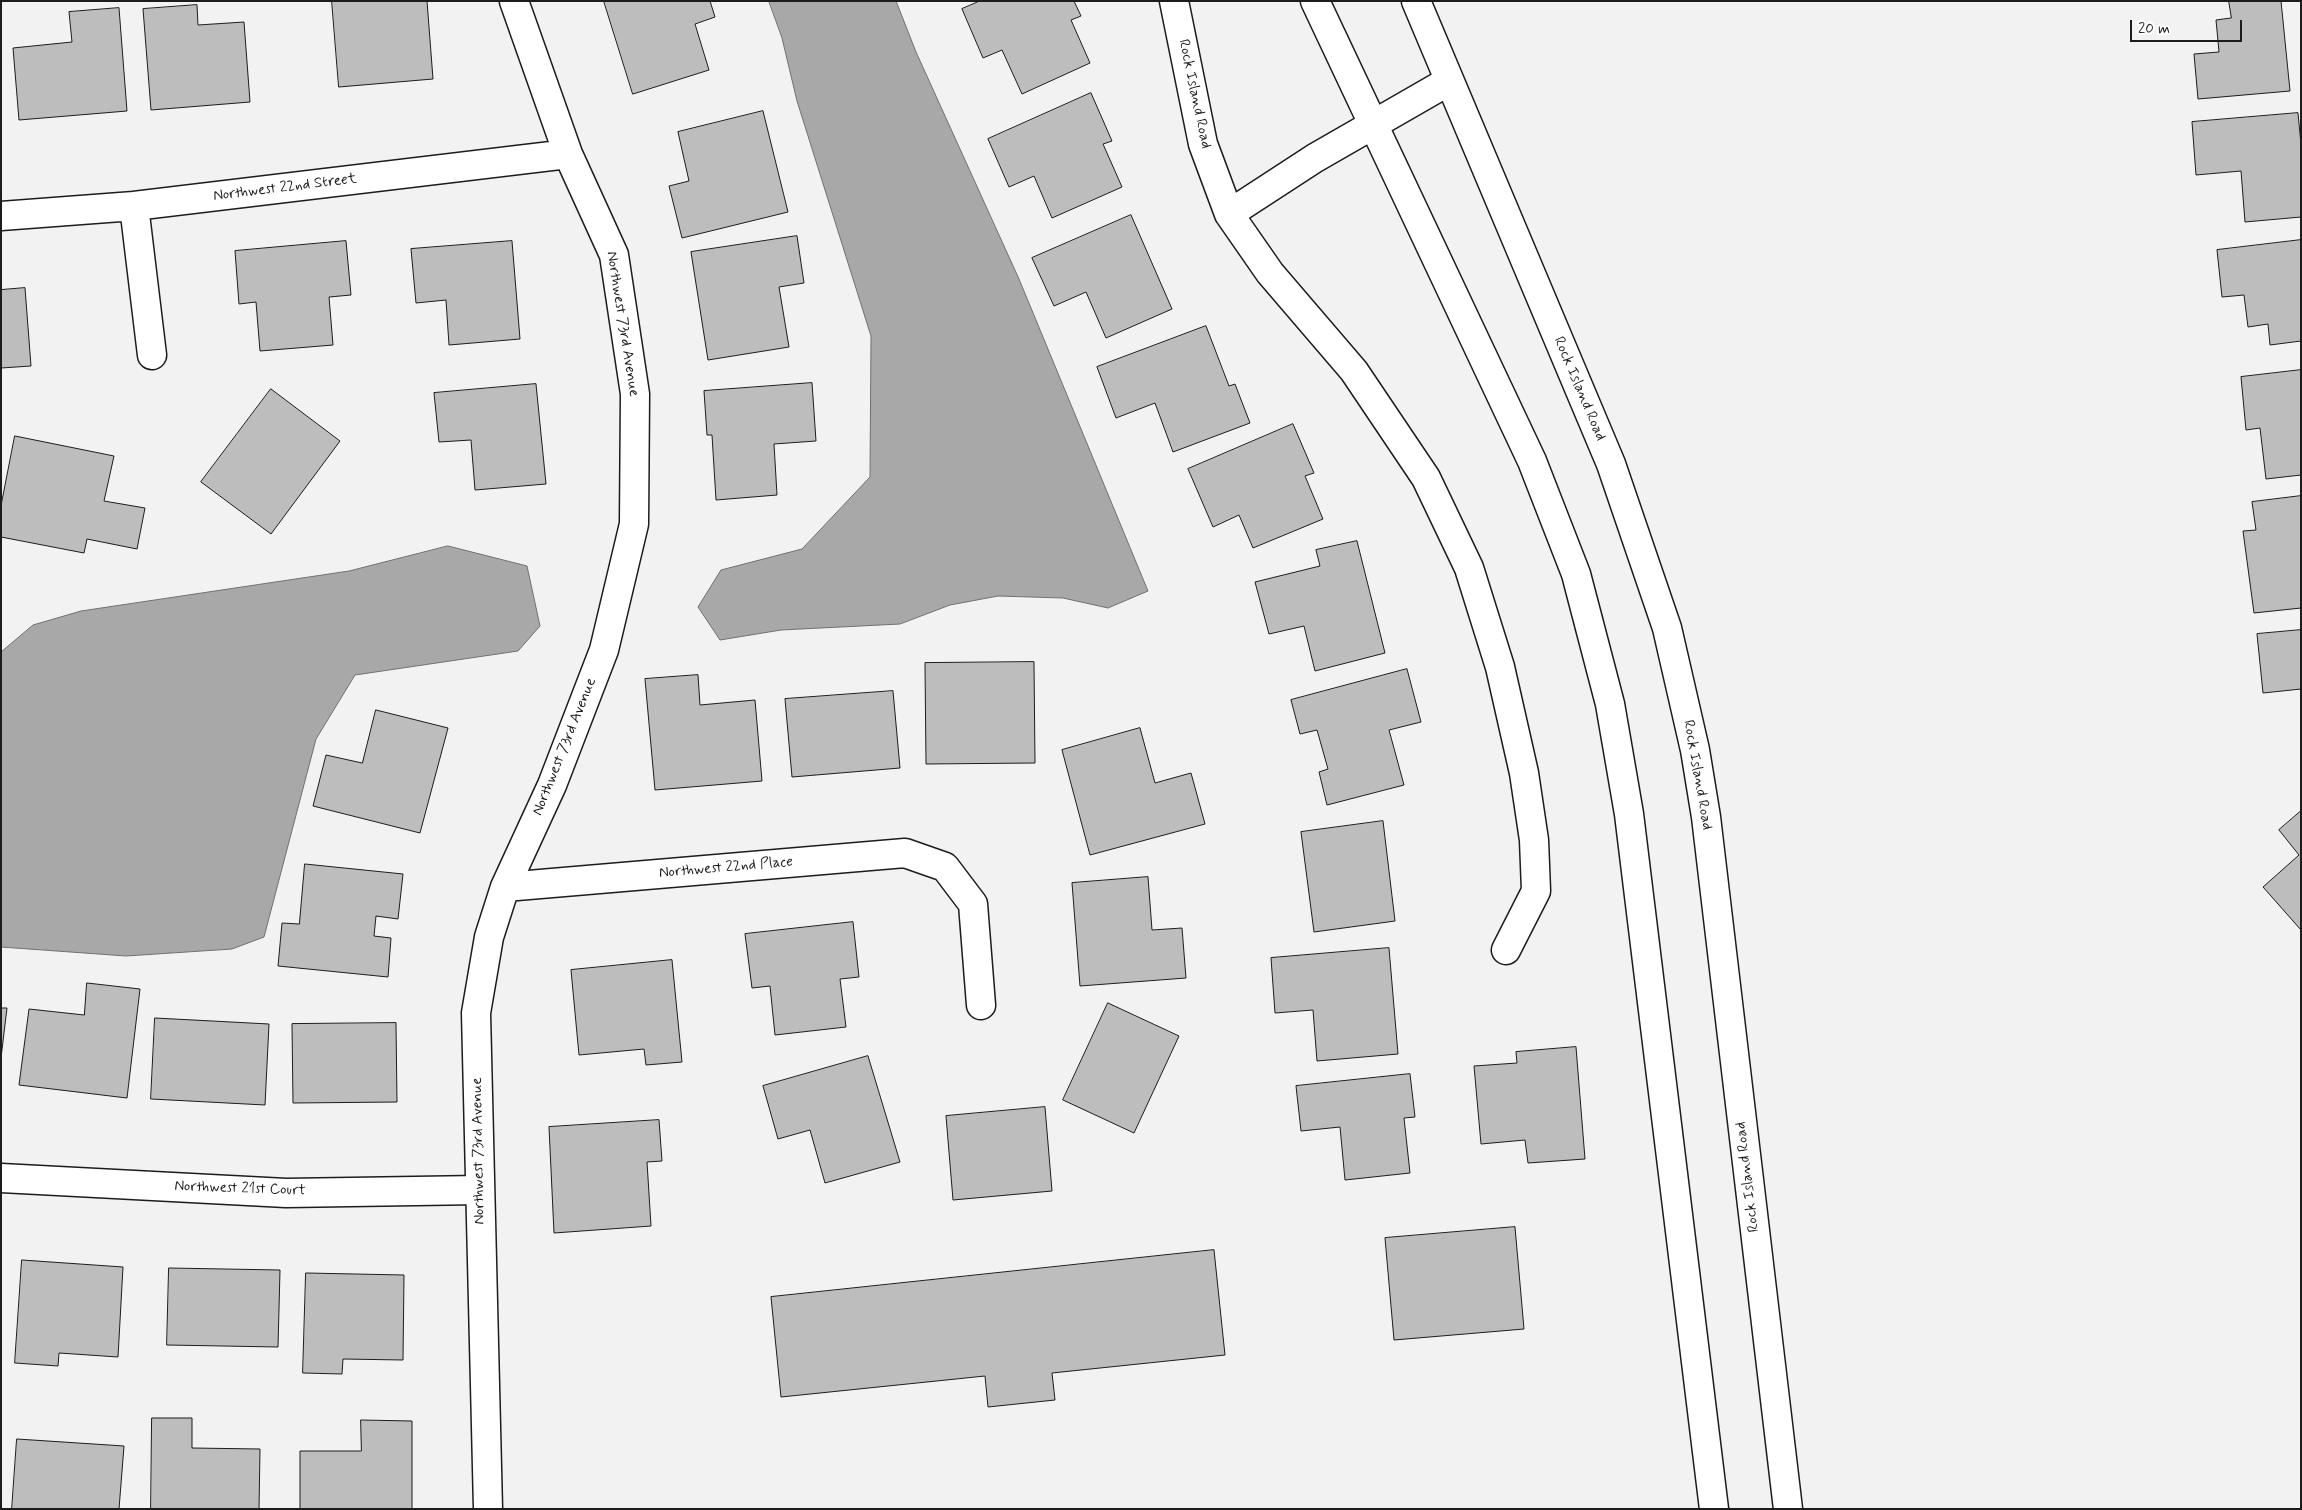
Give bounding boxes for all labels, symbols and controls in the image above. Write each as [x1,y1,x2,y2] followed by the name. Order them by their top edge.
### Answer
[2132,10,2244,42] scale bar
[2138,19,2170,39] text: 20 m
[1174,38,1214,150] street label: Rock Island Road
[212,170,358,206] street label: Northwest 22nd Street
[602,250,642,398] street label: Northwest 73rd Avenue
[1549,334,1609,444] street label: Rock Island Road
[529,675,601,819] street label: Northwest 73rd Avenue
[1678,719,1716,831] street label: Rock Island Road
[658,853,794,883] street label: Northwest 22nd Place
[469,1077,489,1225] street label: Northwest 73rd Avenue
[1732,1121,1764,1233] street label: Rock Island Road
[174,1178,306,1200] street label: Northwest 21st Court

